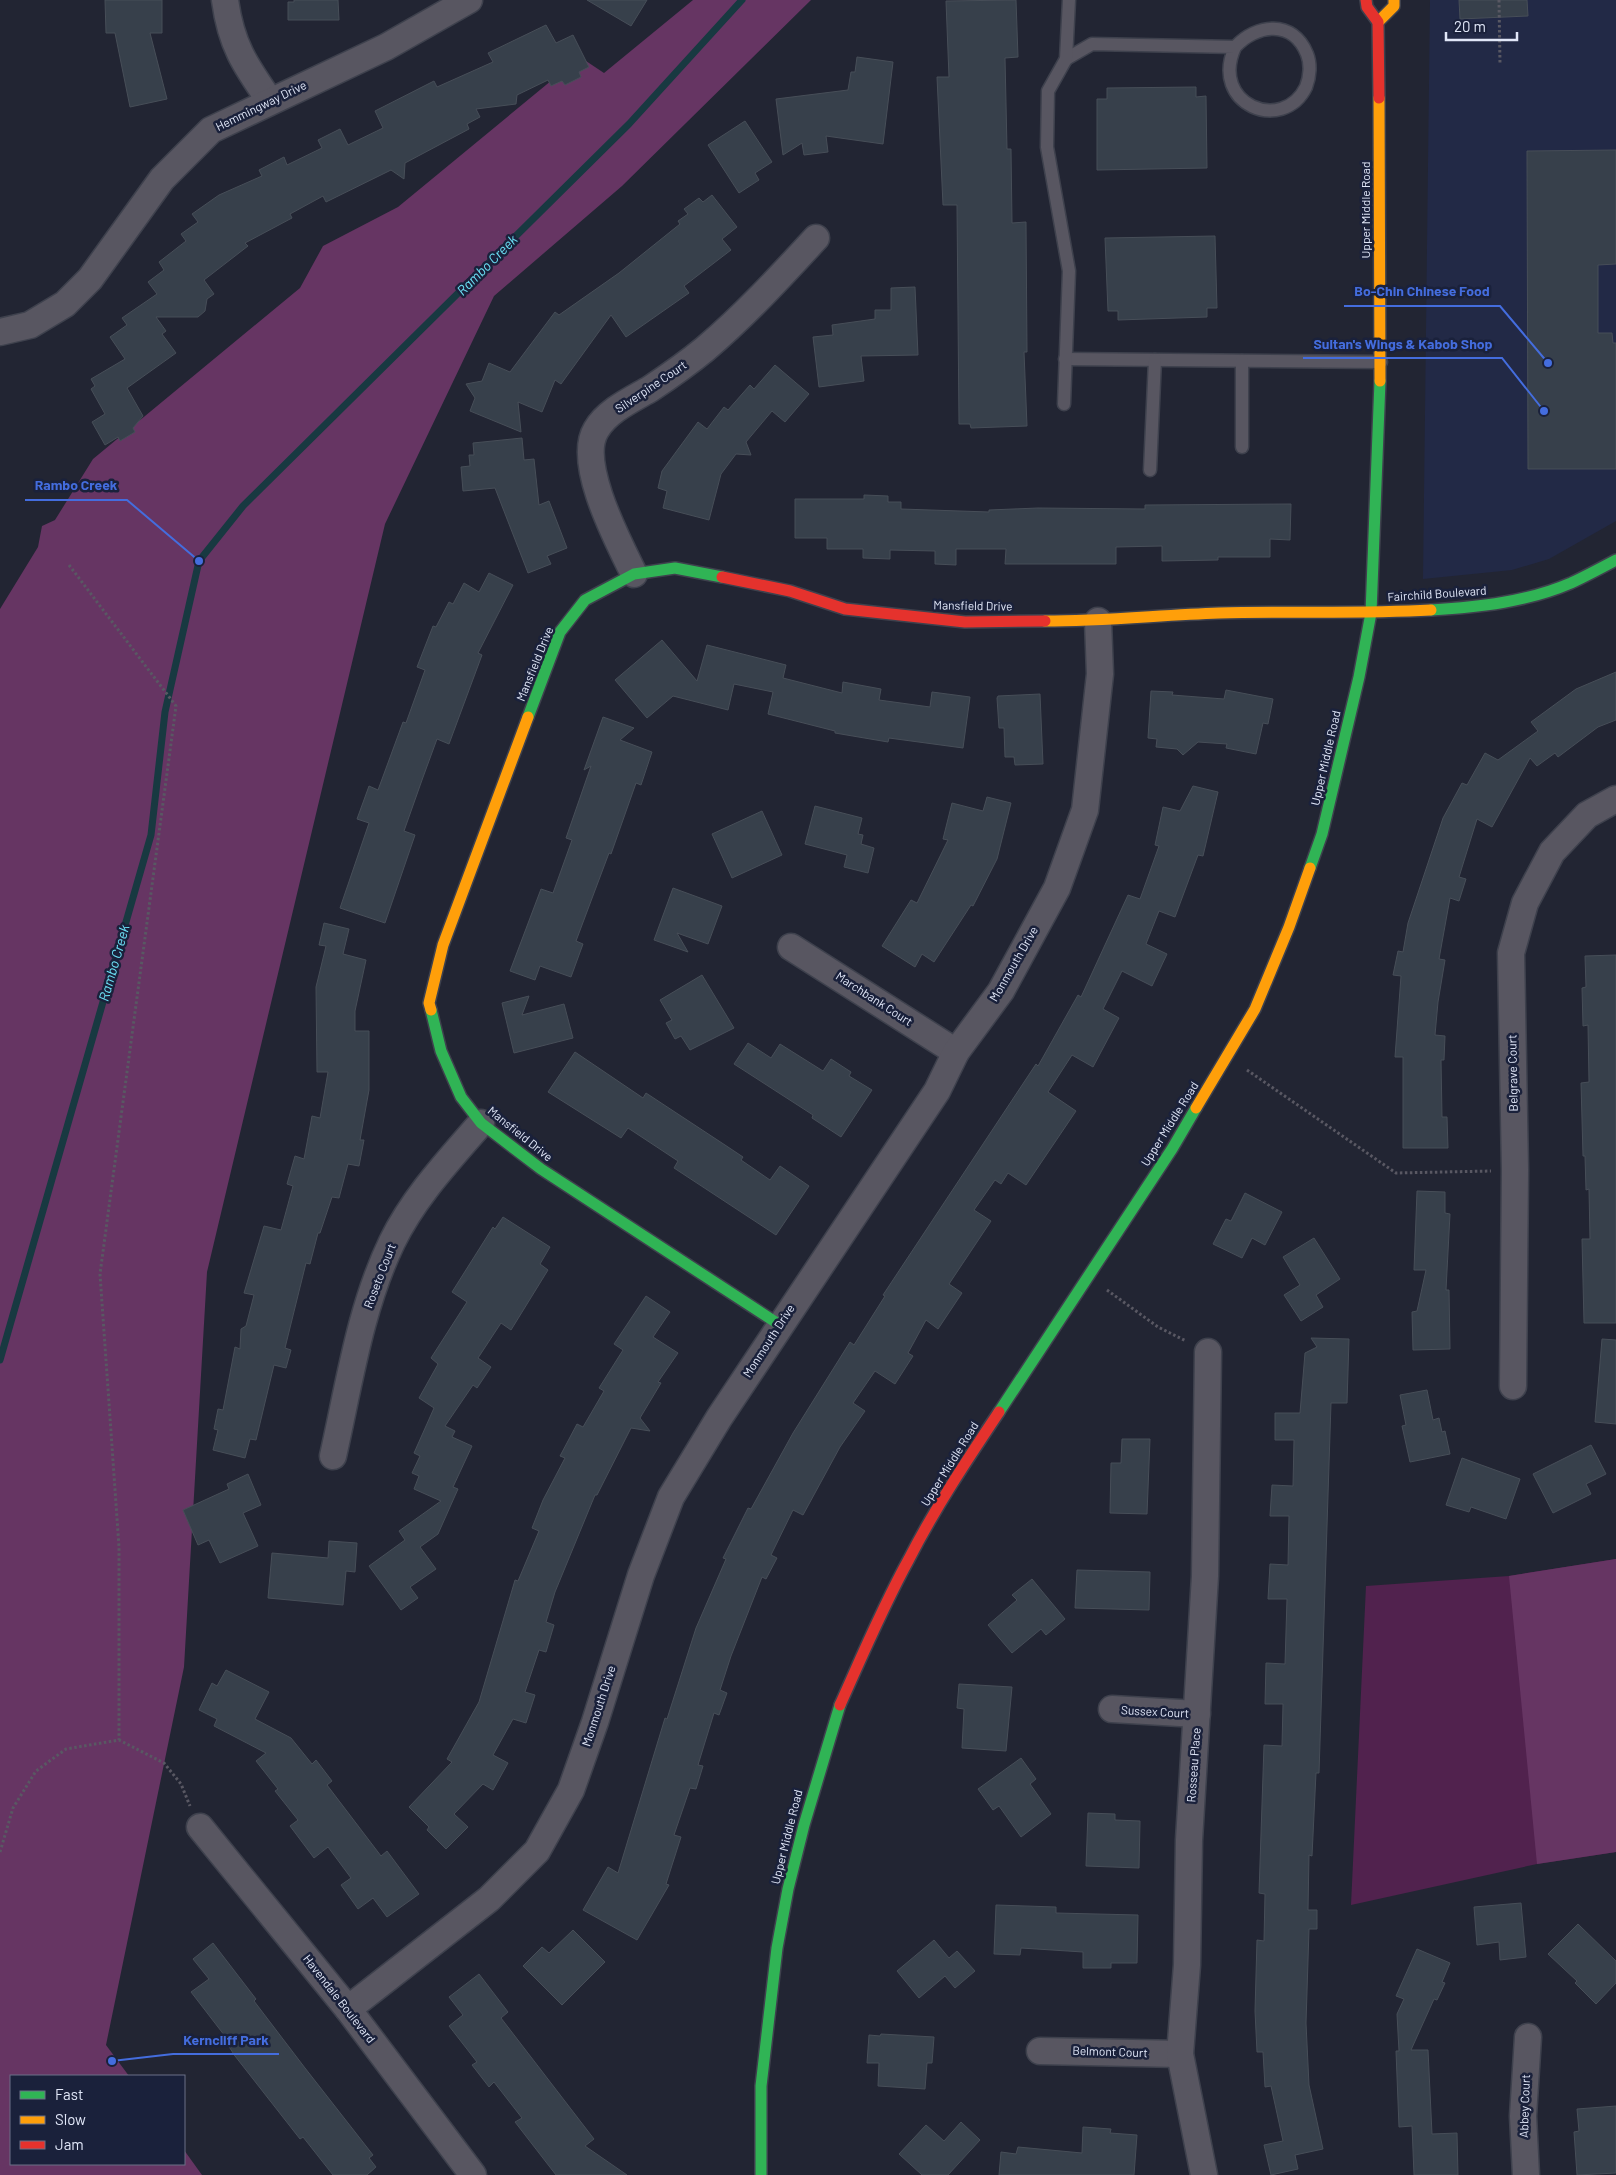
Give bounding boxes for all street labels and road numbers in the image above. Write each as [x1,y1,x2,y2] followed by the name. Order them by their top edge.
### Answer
[213,77,308,133] street label: Hemmingway Drive
[1358,162,1372,258] street label: Upper Middle Road
[612,357,689,415] street label: Silverpine Court
[1387,583,1487,603] street label: Fairchild Boulevard
[933,597,1013,613] street label: Mansfield Drive
[513,624,555,703] street label: Mansfield Drive
[1307,709,1343,807] street label: Upper Middle Road
[986,923,1040,1004] street label: Monmouth Drive
[834,968,915,1028] street label: Marchbank Court
[1504,1034,1520,1112] street label: Belgrave Court
[1138,1079,1201,1168] street label: Upper Middle Road
[485,1103,556,1164] street label: Mansfield Drive
[360,1241,398,1310] street label: Roseto Court
[739,1301,797,1380] street label: Monmouth Drive
[918,1419,981,1508] street label: Upper Middle Road
[578,1663,618,1748] street label: Monmouth Drive
[1121,1702,1190,1720] street label: Sussex Court
[1183,1727,1203,1803] street label: Rosseau Place
[768,1788,805,1885] street label: Upper Middle Road
[301,1951,379,2045] street label: Havendale Boulevard
[1072,2043,1148,2059] street label: Belmont Court
[1516,2074,1532,2138] street label: Abbey Court

